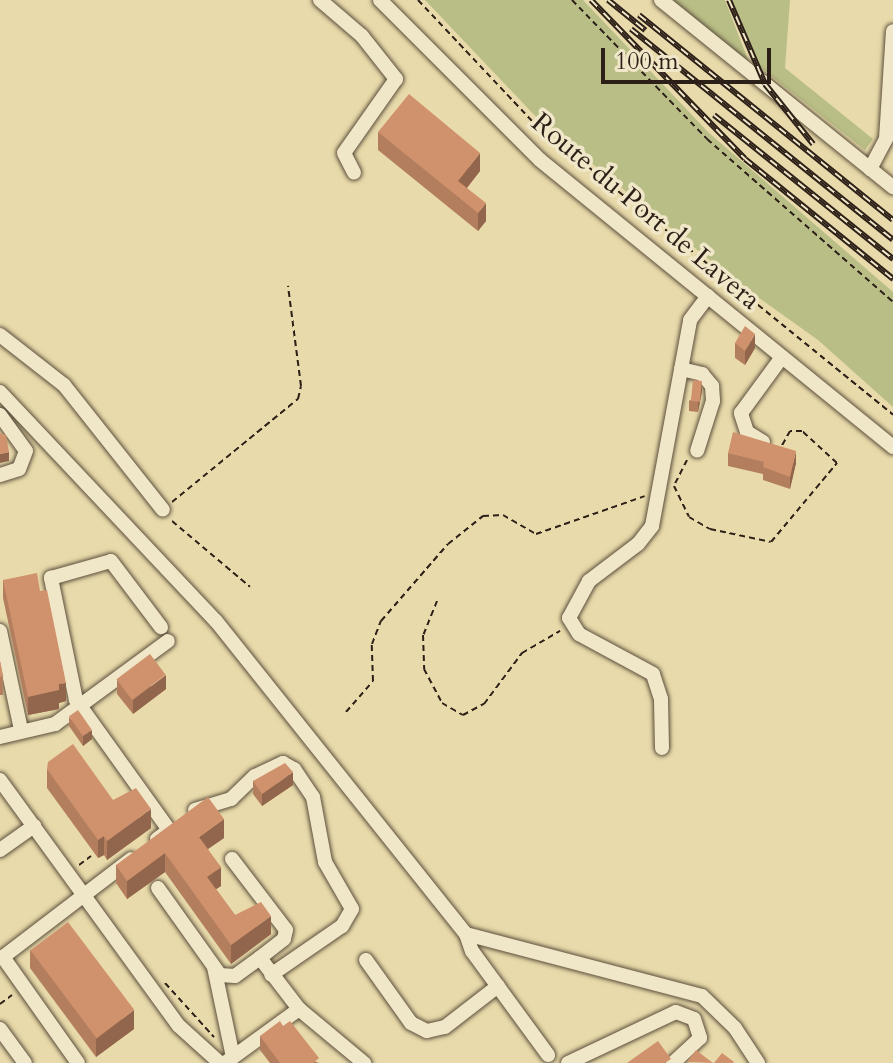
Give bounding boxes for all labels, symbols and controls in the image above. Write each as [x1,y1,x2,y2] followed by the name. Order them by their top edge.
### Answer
[605,32,775,82] scale bar
[615,45,679,78] text: 100 m
[525,105,767,317] street label: Route du Port de Lavera

